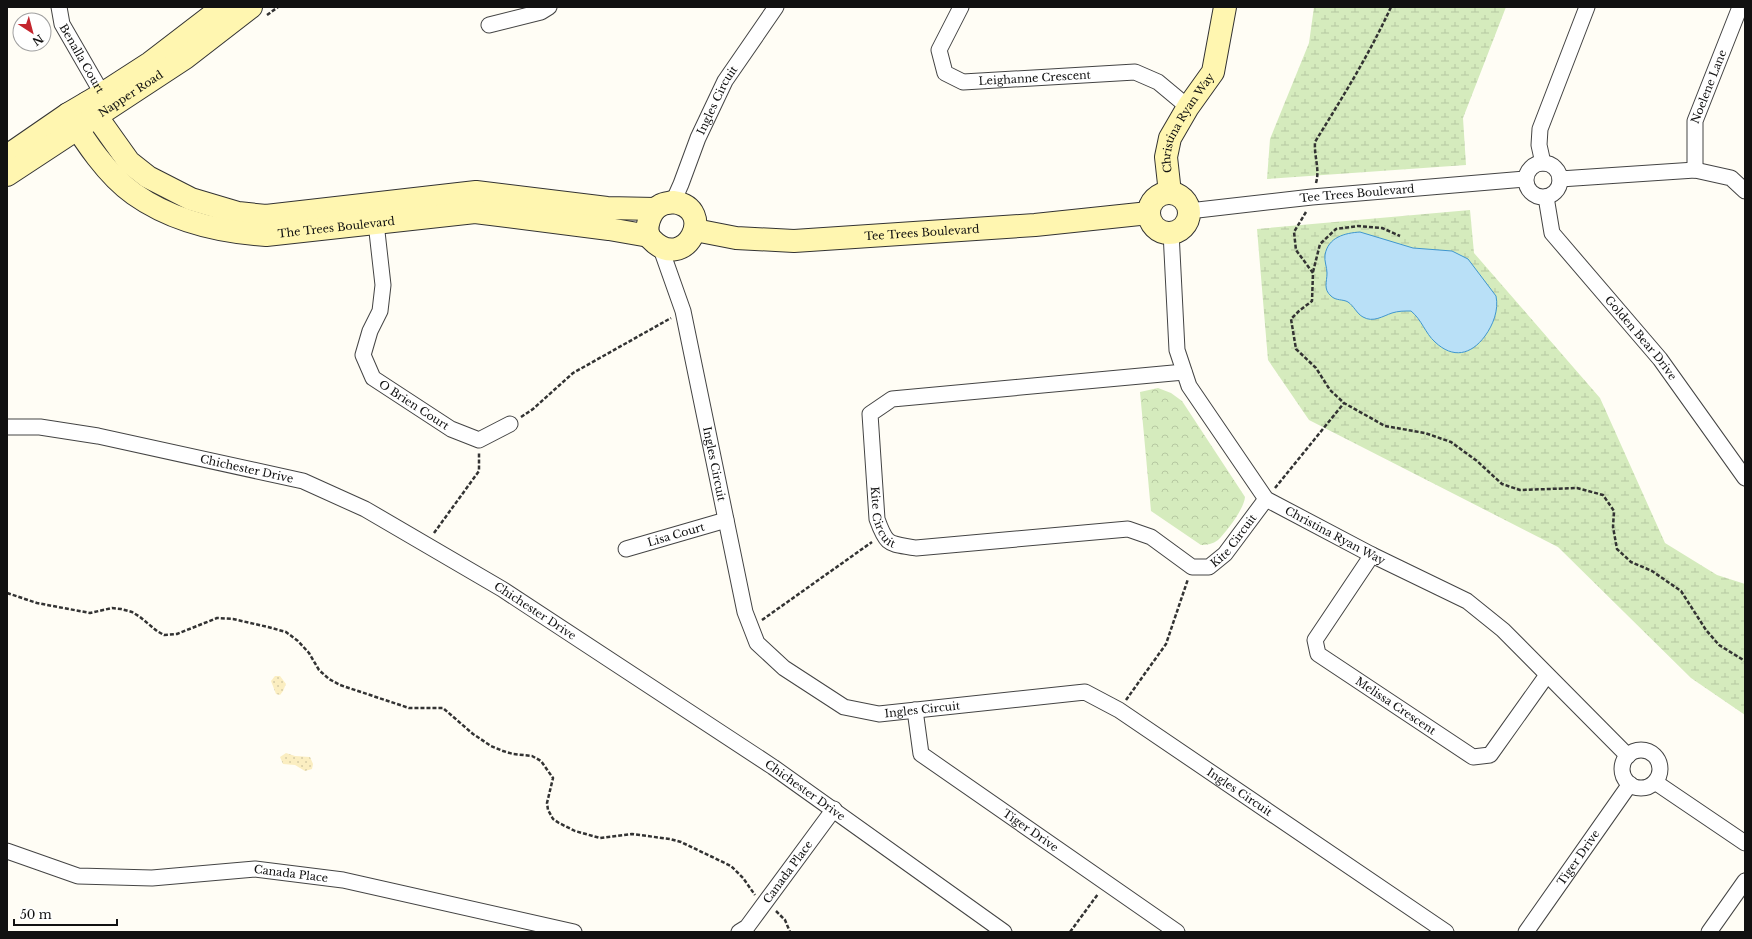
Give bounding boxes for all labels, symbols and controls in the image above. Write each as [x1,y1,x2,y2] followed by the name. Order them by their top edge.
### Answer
[12,12,52,52] north arrow
[56,21,108,96] street label: Benalla Court
[29,31,46,49] text: N
[1688,48,1729,125] street label: Noelene Lane
[694,62,741,137] street label: Ingles Circuit
[96,67,166,120] street label: Napper Road
[978,68,1092,88] street label: Leighanne Crescent
[1159,70,1217,174] street label: Christina Ryan Way
[1299,181,1416,205] street label: Tee Trees Boulevard
[277,214,396,241] street label: The Trees Boulevard
[864,222,980,243] street label: Tee Trees Boulevard
[1602,293,1680,383] street label: Golden Bear Drive
[376,377,452,433] street label: O Brien Court
[700,425,729,503] street label: Ingles Circuit
[199,452,295,486] street label: Chichester Drive
[868,486,898,551] street label: Kite Circuit
[1282,503,1388,567] street label: Christina Ryan Way
[1207,511,1260,570] street label: Kite Circuit
[646,519,707,549] street label: Lisa Court
[492,579,579,643] street label: Chichester Drive
[1353,674,1439,738] street label: Melissa Crescent
[884,698,961,720] street label: Ingles Circuit
[762,757,848,823] street label: Chichester Drive
[1204,765,1276,819] street label: Ingles Circuit
[1000,806,1061,854] street label: Tiger Drive
[1554,827,1603,888] street label: Tiger Drive
[760,838,815,906] street label: Canada Place
[253,862,329,885] street label: Canada Place
[14,901,117,927] scale bar
[20,907,52,922] text: 50 m

